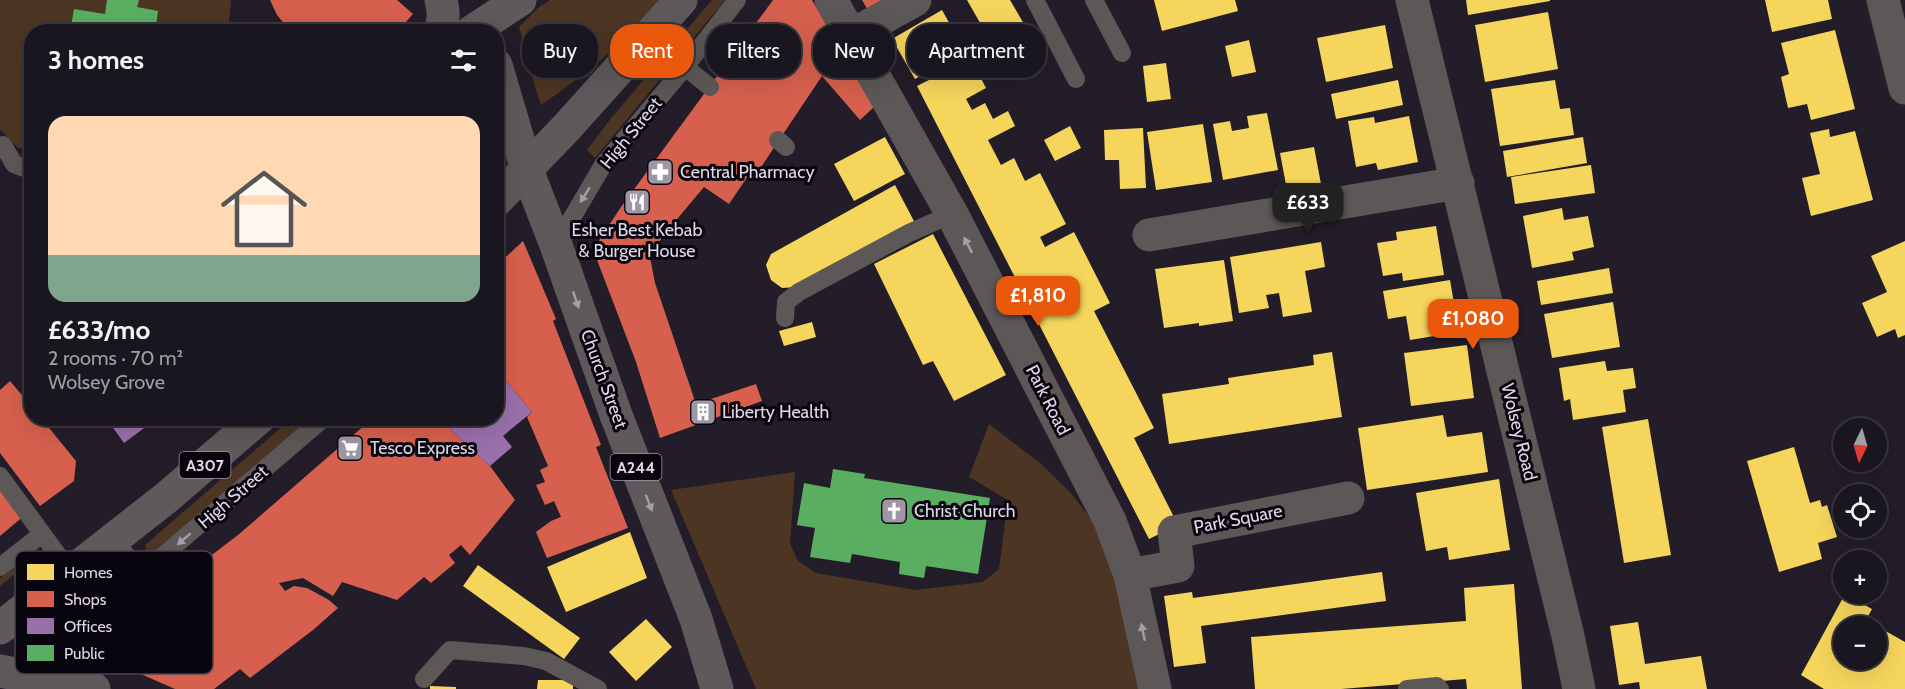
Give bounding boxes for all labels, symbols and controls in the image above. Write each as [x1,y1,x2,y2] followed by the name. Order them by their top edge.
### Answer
[522,24,598,78] chip: Buy
[610,24,694,78] chip: Rent
[706,24,801,78] chip: Filters
[813,24,895,78] chip: New
[907,24,1046,78] chip: Apartment
[48,44,144,76] text: 3 homes
[447,44,480,77] icon: filters
[596,93,666,173] street label: High Street
[210,155,318,263] icon: home
[645,157,675,187] pharmacy icon: Central Pharmacy
[680,161,815,183] place label: Central Pharmacy
[1272,183,1344,234] pin: £633
[580,187,591,203] one-way arrow
[622,187,652,217] restaurant icon: Esher Best Kebab & Burger House
[1286,190,1330,214] text: £633
[572,219,703,262] place label: Esher Best Kebab & Burger House
[963,237,973,254] one-way arrow
[989,276,1087,327] pin: £1,810
[1010,283,1066,307] text: £1,810
[571,291,581,309] one-way arrow
[1424,299,1522,350] pin: £1,080
[1442,306,1504,330] text: £1,080
[48,314,150,346] text: £633/mo
[576,326,632,432] street label: Church Street
[48,346,183,370] text: 2 rooms · 70 m²
[1021,361,1075,439] street label: Park Road
[48,370,165,394] text: Wolsey Grove
[1496,381,1542,483] street label: Wolsey Road
[688,397,718,427] building icon: Liberty Health
[722,401,829,423] place label: Liberty Health
[1833,418,1887,472] north arrow
[1833,418,1887,670] map controls
[335,433,365,463] supermarket icon: Tesco Express
[370,437,475,459] place label: Tesco Express
[180,452,230,478] road number: A307
[610,454,662,480] road number: A244
[194,461,272,533] street label: High Street
[1833,484,1887,538] button: locate
[645,494,655,512] one-way arrow
[879,496,909,526] church icon: Christ Church
[914,500,1016,522] place label: Christ Church
[1192,500,1284,538] street label: Park Square
[177,532,192,545] one-way arrow
[1833,550,1887,604] button: +
[15,551,213,674] legend
[64,563,113,582] text: Homes
[64,590,107,609] text: Shops
[1833,616,1887,670] button: −
[64,617,113,636] text: Offices
[1137,623,1147,641] one-way arrow
[64,644,105,663] text: Public

